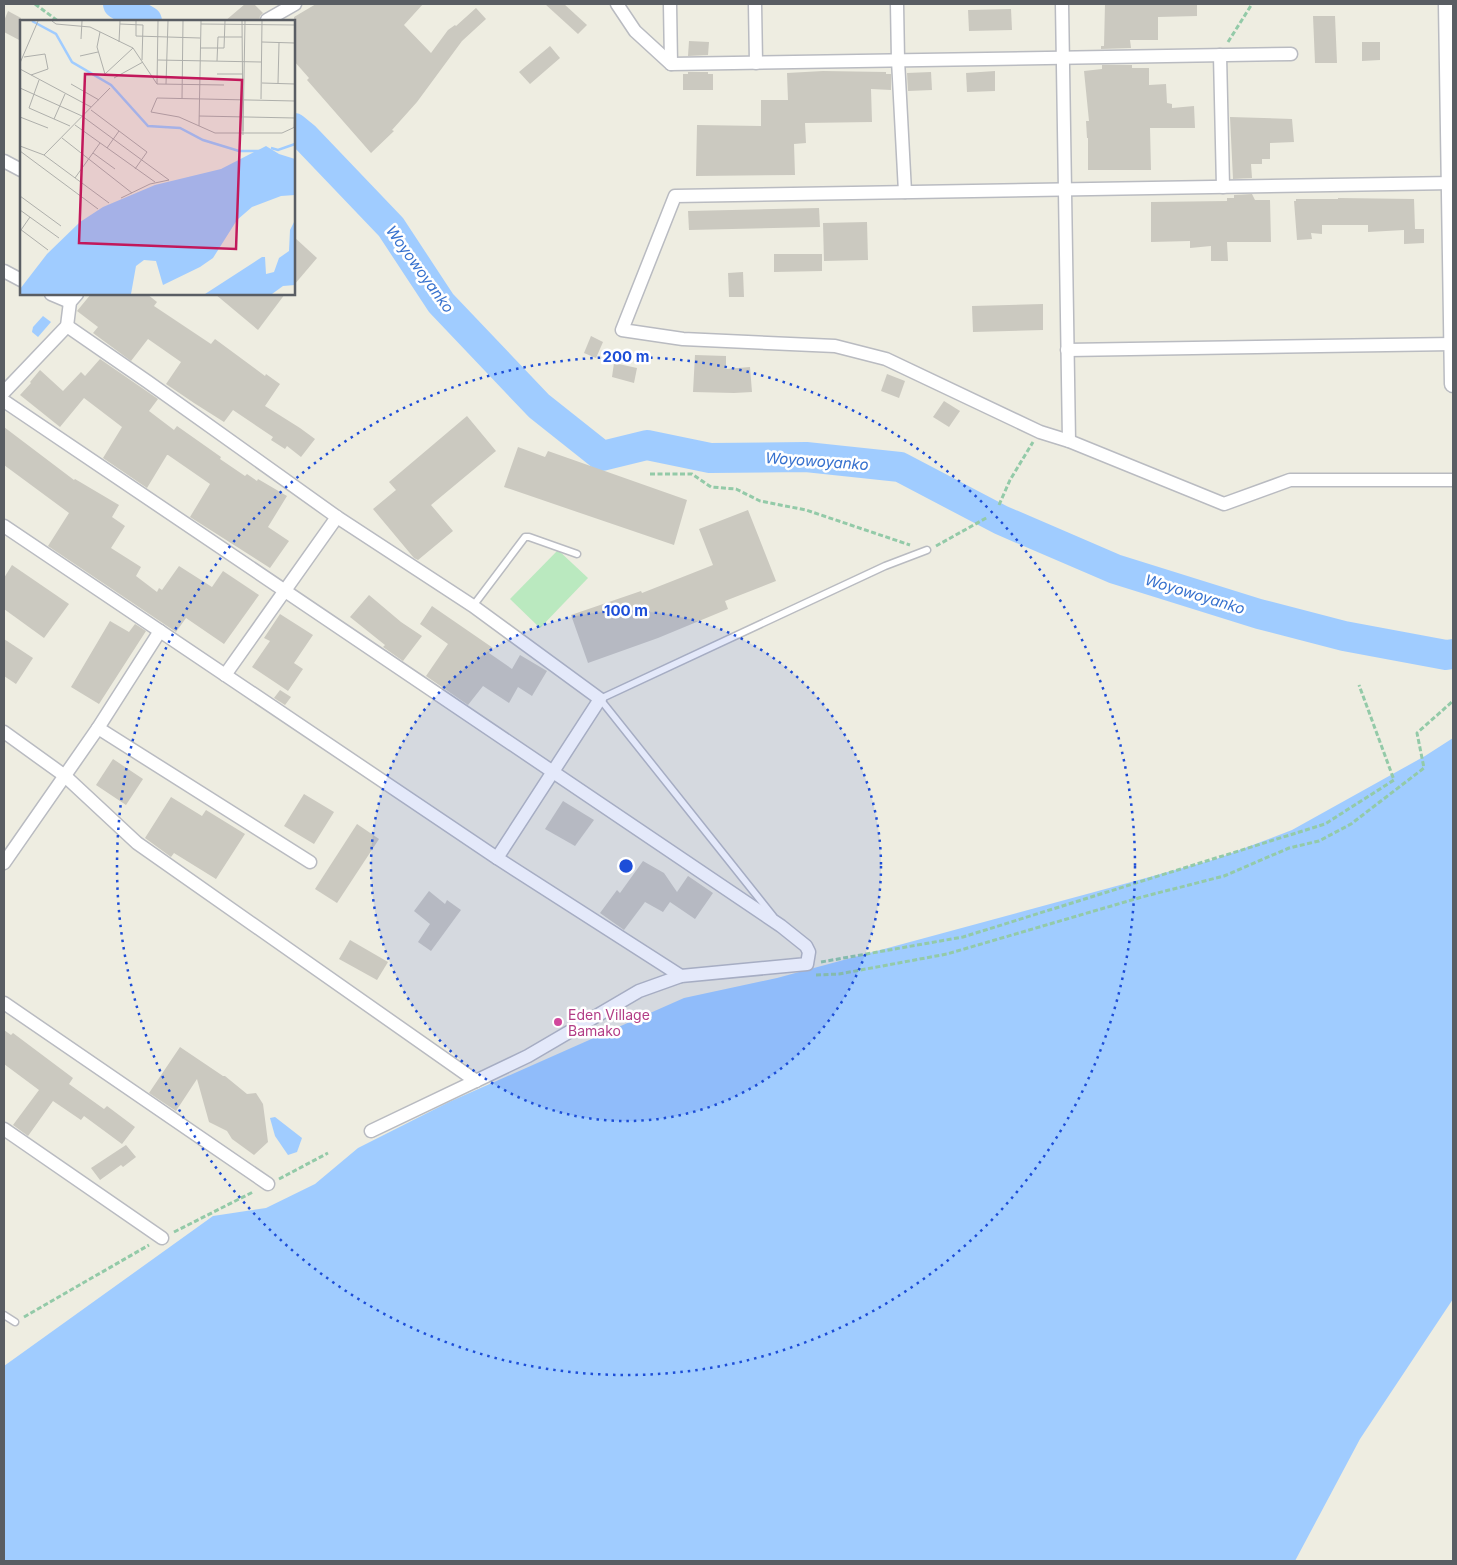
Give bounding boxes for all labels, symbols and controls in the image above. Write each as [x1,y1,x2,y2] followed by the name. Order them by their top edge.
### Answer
[20,20,295,295] inset map
[382,222,458,316] water label: Woyowoyanko
[603,347,649,366] text: 200 m
[765,448,869,474] water label: Woyowoyanko
[1143,570,1247,618] water label: Woyowoyanko
[604,601,648,620] text: 100 m
[617,857,635,875] centre of rings
[568,1006,650,1039] place label: Eden Village Bamako
[552,1016,564,1028] marker: Eden Village Bamako

